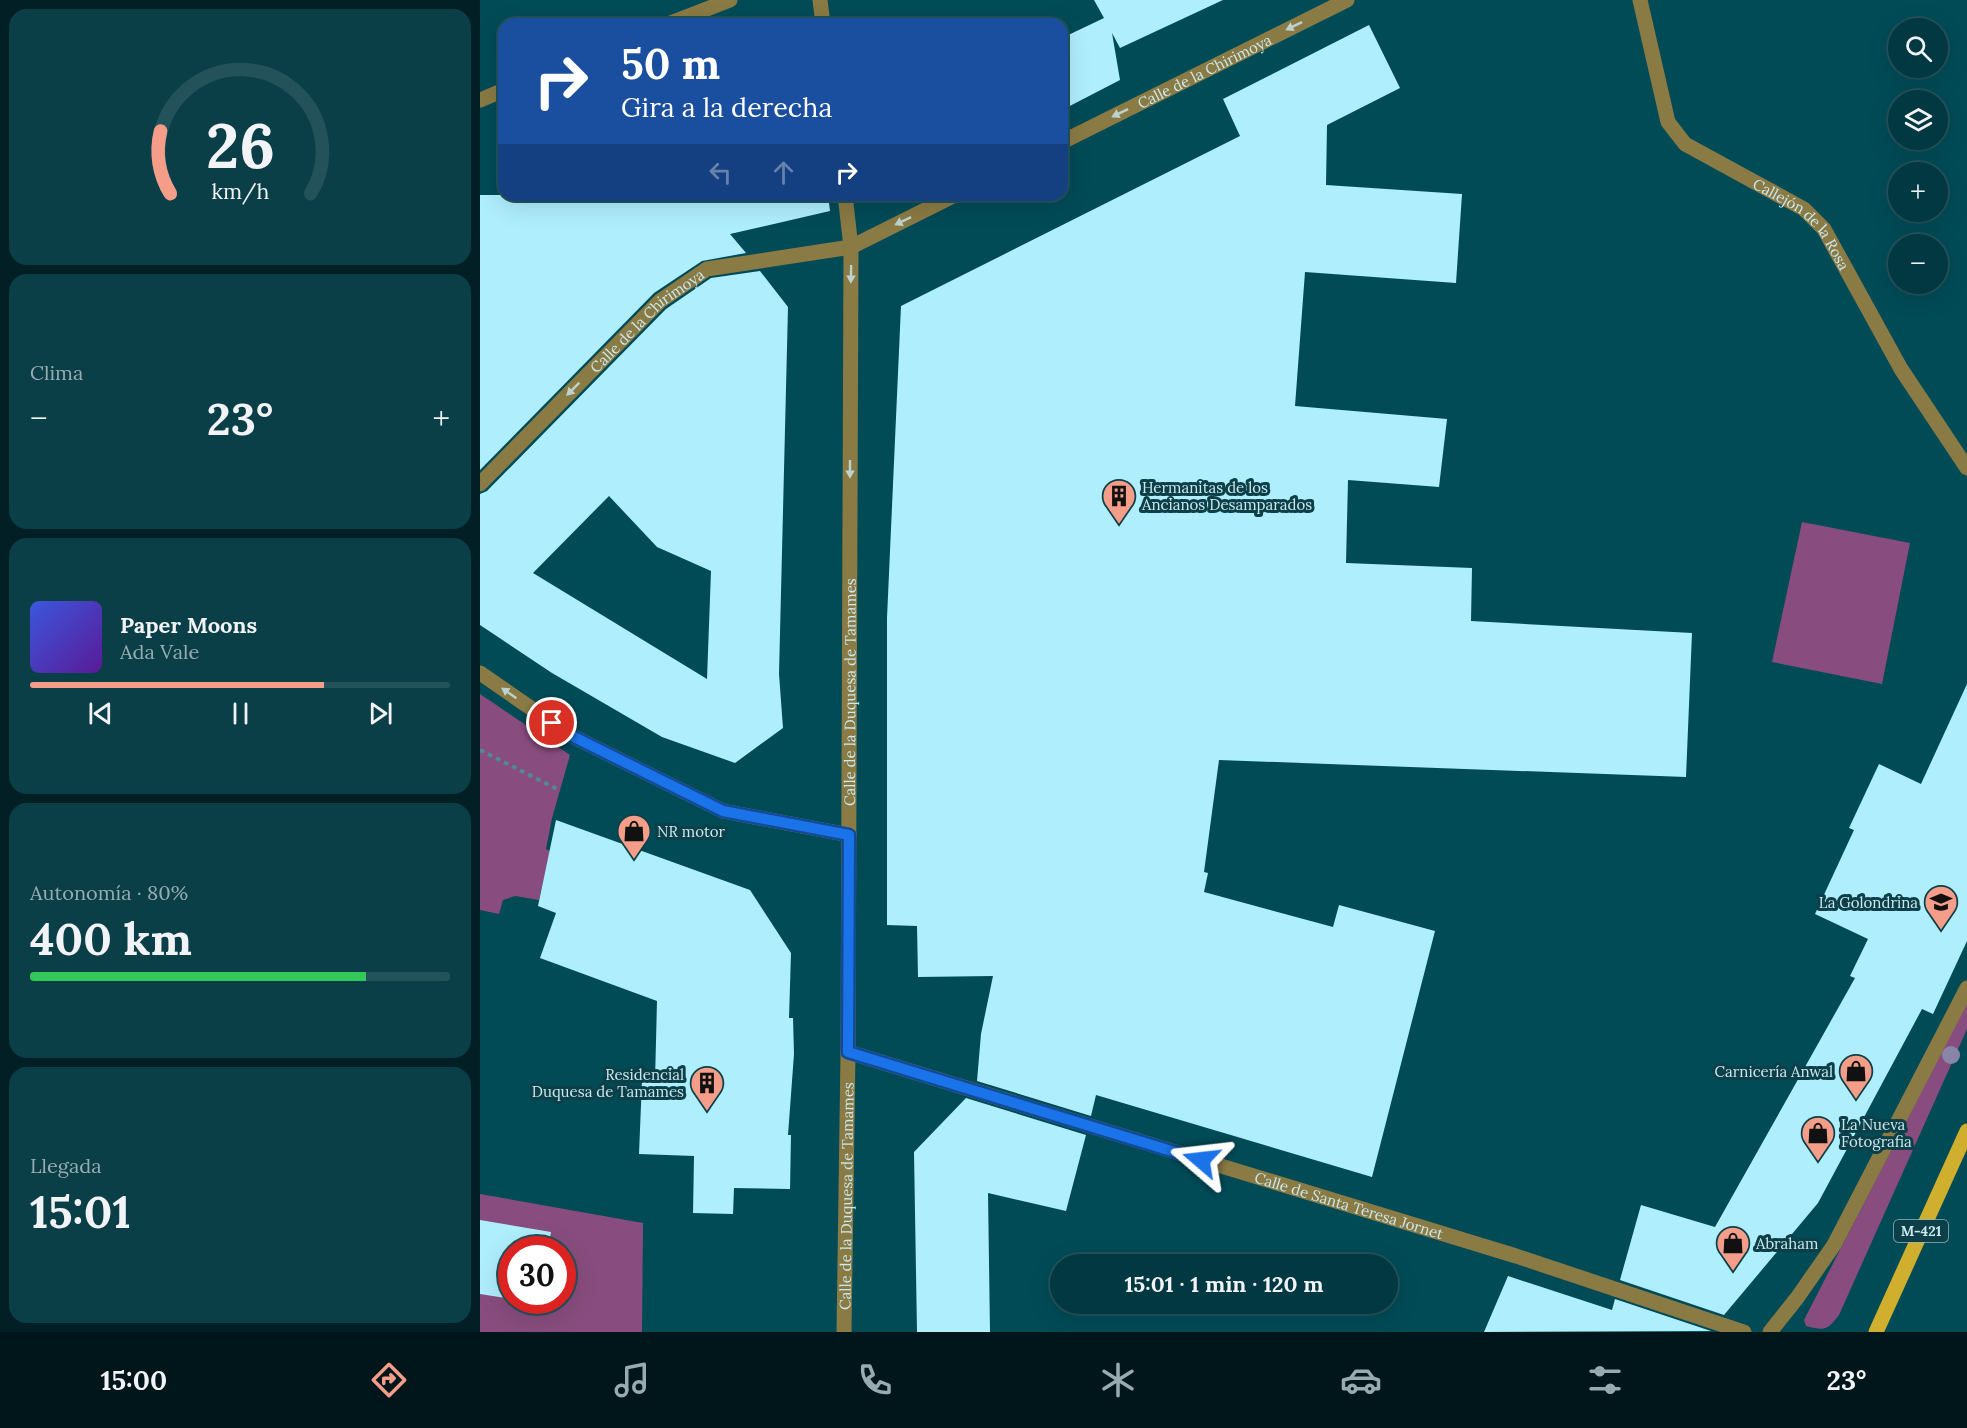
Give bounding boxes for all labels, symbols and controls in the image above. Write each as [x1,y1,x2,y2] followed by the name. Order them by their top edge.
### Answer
[1888,18,1948,294] map controls
[1888,18,1948,78] button: search
[1286,21,1303,31] one-way arrow
[1134,30,1275,113] street label: Calle de la Chirimoya
[621,37,720,91] text: 50 m
[522,42,600,120] icon: right
[621,90,832,124] text: Gira a la derecha
[1888,90,1948,150] button: layers
[205,105,275,185] text: 26
[1111,108,1128,118] one-way arrow
[704,156,737,189] icon: left
[767,156,800,189] icon: ahead
[830,156,863,189] icon: right
[1888,162,1948,222] button: +
[1750,174,1854,273] street label: Callejón de la Rosa
[211,177,269,205] text: km/h
[894,216,911,226] one-way arrow
[1888,234,1948,294] button: −
[586,264,708,376] street label: Calle de la Chirimoya
[846,265,856,284] one-way arrow
[30,360,83,385] text: Clima
[567,382,581,396] one-way arrow
[207,390,273,447] text: 23°
[30,397,48,439] text: −
[432,397,450,439] text: +
[845,460,855,479] one-way arrow
[1101,478,1137,525] building icon: Hermanitas de los Ancianos Desamparados
[1141,478,1312,514] place label: Hermanitas de los Ancianos Desamparados
[839,578,859,806] street label: Calle de la Duquesa de Tamames
[120,611,257,639] text: Paper Moons
[120,639,199,664] text: Ada Vale
[501,687,517,699] one-way arrow
[84,697,117,730] icon: previous
[224,697,257,730] icon: pause
[364,697,397,730] icon: next
[526,697,577,748] pin
[535,706,568,739] icon: arrive
[616,813,652,860] shop icon: NR motor
[657,822,726,841] place label: NR motor
[30,880,188,905] text: Autonomía · 80%
[1923,884,1959,931] school or university icon: La Golondrina
[1819,893,1918,912] place label: La Golondrina
[30,910,192,967] text: 400 km
[1838,1053,1874,1100] shop icon: Carnicería Anwal
[1715,1062,1833,1081] place label: Carnicería Anwal
[532,1065,684,1101] place label: Residencial Duquesa de Tamames
[689,1065,725,1112] building icon: Residencial Duquesa de Tamames
[835,1082,857,1310] street label: Calle de la Duquesa de Tamames
[1800,1115,1836,1162] shop icon: La Nueva Fotografia
[1841,1115,1912,1151] place label: La Nueva Fotografia
[1169,1128,1233,1192] position arrow
[30,1153,102,1178] text: Llegada
[1252,1167,1446,1243] street label: Calle de Santa Teresa Jornet
[30,1183,131,1240] text: 15:01
[1894,1220,1948,1242] road number: M-421
[1715,1225,1751,1272] shop icon: Abraham
[1755,1234,1818,1253] place label: Abraham
[498,1236,576,1314] speed limit sign: 30
[1124,1270,1324,1298] text: 15:01 · 1 min · 120 m
[368,1359,410,1401] icon: directions
[611,1359,653,1401] icon: music
[854,1359,896,1401] icon: phone
[1097,1359,1139,1401] icon: climate
[1340,1359,1382,1401] icon: car
[1584,1359,1626,1401] icon: filters
[101,1363,167,1397] text: 15:00
[1827,1363,1866,1397] text: 23°

